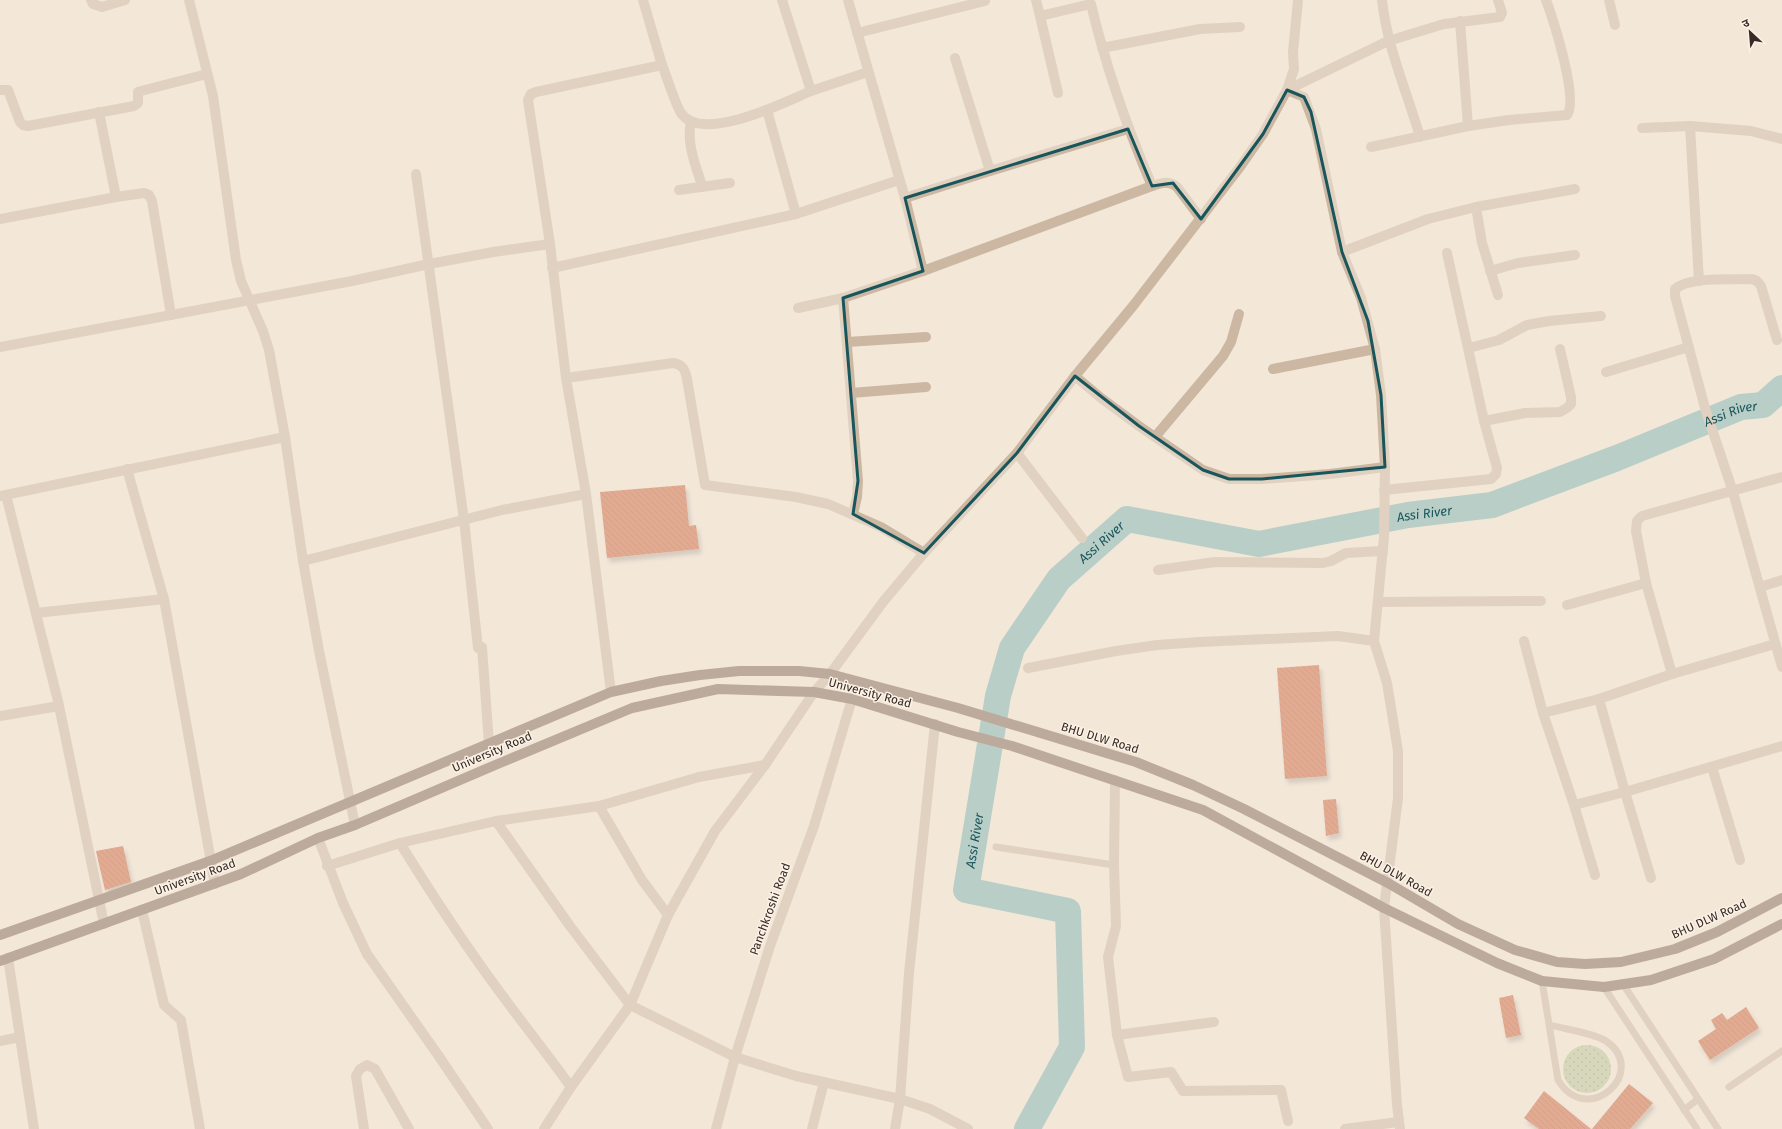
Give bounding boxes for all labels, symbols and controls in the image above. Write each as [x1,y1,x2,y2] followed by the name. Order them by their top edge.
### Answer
[1730,12,1770,52] north arrow
[1740,16,1752,31] text: उ
[1700,398,1759,429] water label: Assi River
[1394,502,1454,525] water label: Assi River
[1075,517,1128,567] water label: Assi River
[827,675,913,711] street label: University Road
[1059,720,1141,756] street label: BHU DLW Road
[450,729,534,775] street label: University Road
[962,811,986,870] water label: Assi River
[1357,848,1435,900] street label: BHU DLW Road
[153,856,237,898] street label: University Road
[747,861,793,957] street label: Panchkroshi Road
[1669,896,1749,942] street label: BHU DLW Road

